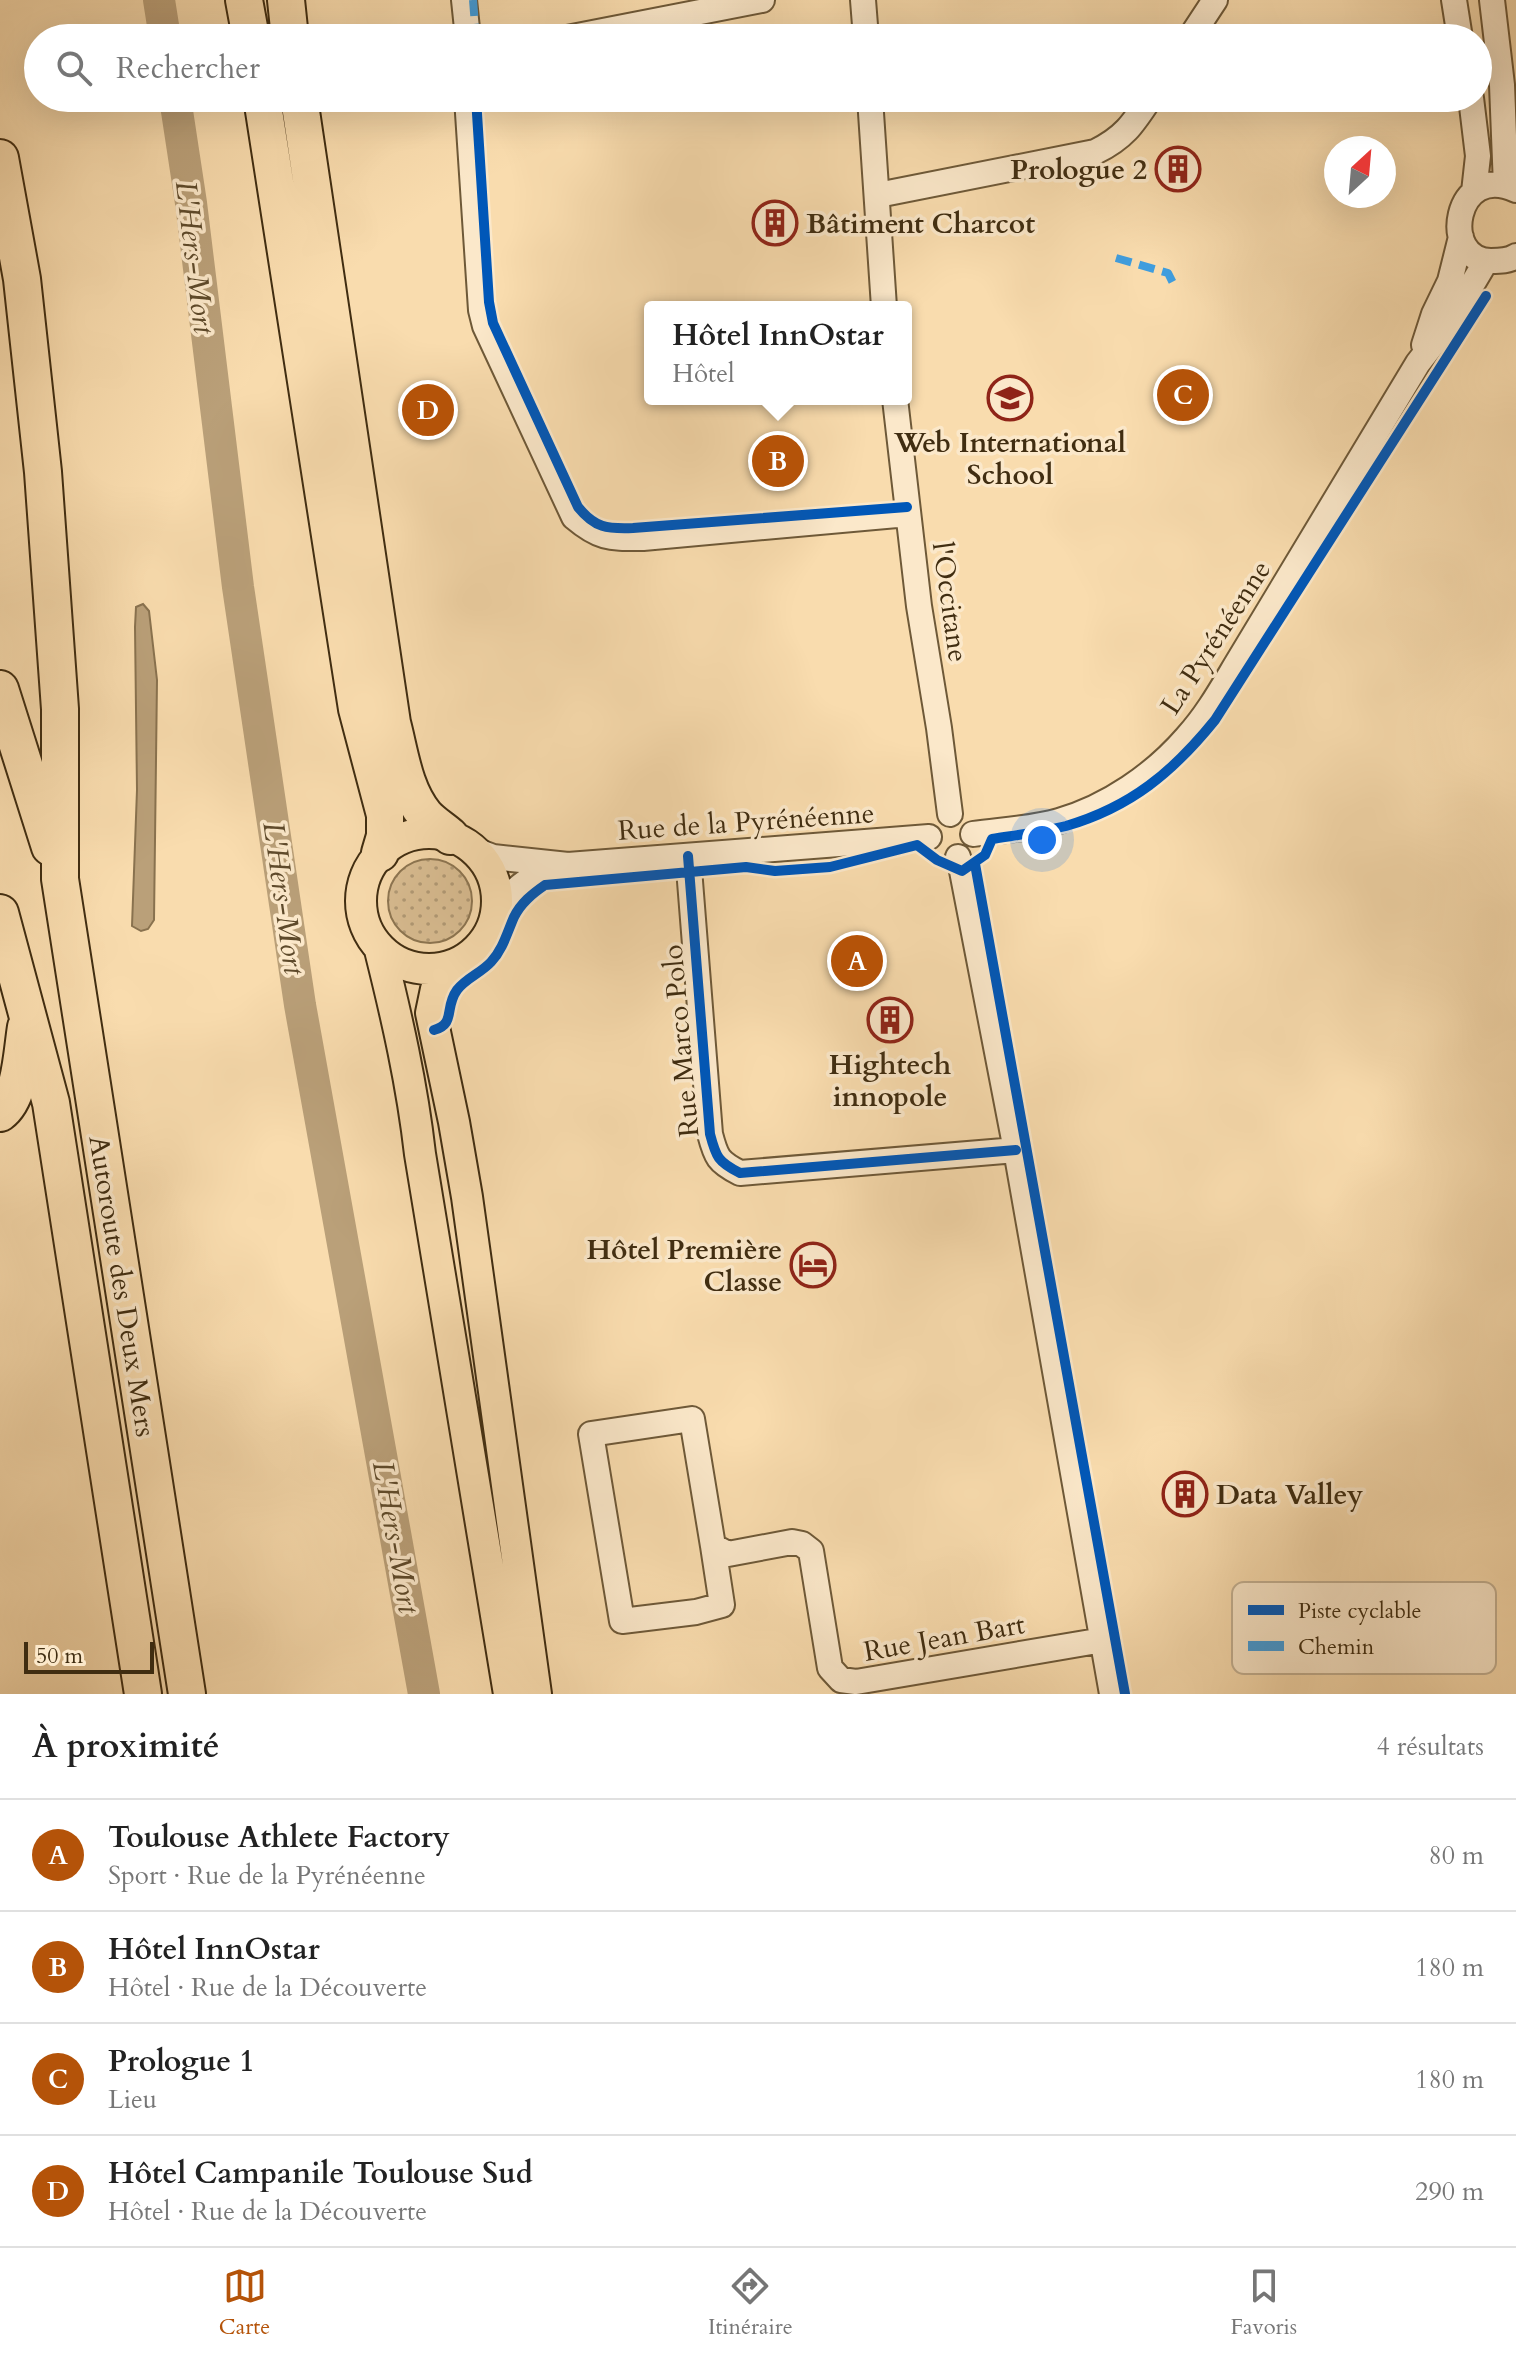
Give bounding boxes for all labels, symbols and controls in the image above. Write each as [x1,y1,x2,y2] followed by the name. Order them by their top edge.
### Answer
[24,24,1492,112] search box
[52,46,96,90] icon: search
[116,48,260,89] text: Rechercher
[1324,136,1396,208] north arrow
[1154,145,1202,193] building icon: Prologue 2
[1010,151,1147,189] place label: Prologue 2
[165,178,224,338] water label: L'Hers-Mort
[751,199,799,247] building icon: Bâtiment Charcot
[806,205,1035,243] place label: Bâtiment Charcot
[644,301,912,405] popup
[672,315,884,356] text: Hôtel InnOstar
[672,356,735,391] text: Hôtel
[1157,365,1209,425] pin: C
[986,374,1034,422] school or university icon: Web International School
[402,380,454,440] pin: D
[893,424,1126,494] place label: Web International School
[752,431,804,491] pin: B
[923,540,977,665] street label: l'Occitane
[1152,553,1280,722] street label: La Pyrénéenne
[617,794,876,850] street label: Rue de la Pyrénéenne
[252,819,315,979] water label: L'Hers-Mort
[1022,820,1062,860] your location
[831,931,883,991] pin: A
[654,943,708,1139] street label: Rue Marco Polo
[866,996,914,1044] building icon: Hightech innopole
[829,1046,952,1116] place label: Hightech innopole
[79,1133,165,1440] street label: Autoroute des Deux Mers
[586,1231,782,1301] place label: Hôtel Première Classe
[789,1241,837,1289] hotel icon: Hôtel Première Classe
[362,1458,429,1618] water label: L'Hers-Mort
[1161,1470,1209,1518] building icon: Data Valley
[1216,1476,1363,1514] place label: Data Valley
[1232,1582,1496,1674] legend
[1298,1596,1422,1626] text: Piste cyclable
[861,1605,1028,1671] street label: Rue Jean Bart
[1298,1632,1375,1662] text: Chemin
[24,1638,154,1674] scale bar
[36,1641,83,1671] text: 50 m
[32,1723,219,1769] text: À proximité
[1376,1729,1484,1764] text: 4 résultats
[108,1817,450,1858] text: Toulouse Athlete Factory
[48,1838,68,1873] text: A
[1428,1838,1484,1873] text: 80 m
[108,1858,426,1893] text: Sport · Rue de la Pyrénéenne
[108,1929,320,1970] text: Hôtel InnOstar
[49,1950,67,1985] text: B
[1415,1950,1484,1985] text: 180 m
[108,1970,427,2005] text: Hôtel · Rue de la Découverte
[108,2041,255,2082] text: Prologue 1
[48,2062,68,2097] text: C
[1415,2062,1484,2097] text: 180 m
[108,2082,157,2117] text: Lieu
[108,2153,533,2194] text: Hôtel Campanile Toulouse Sud
[47,2174,69,2209] text: D
[1415,2174,1484,2209] text: 290 m
[108,2194,427,2229] text: Hôtel · Rue de la Découverte
[219,2264,270,2342] tab: Carte
[708,2264,793,2342] tab: Itinéraire
[1230,2264,1297,2342] tab: Favoris

